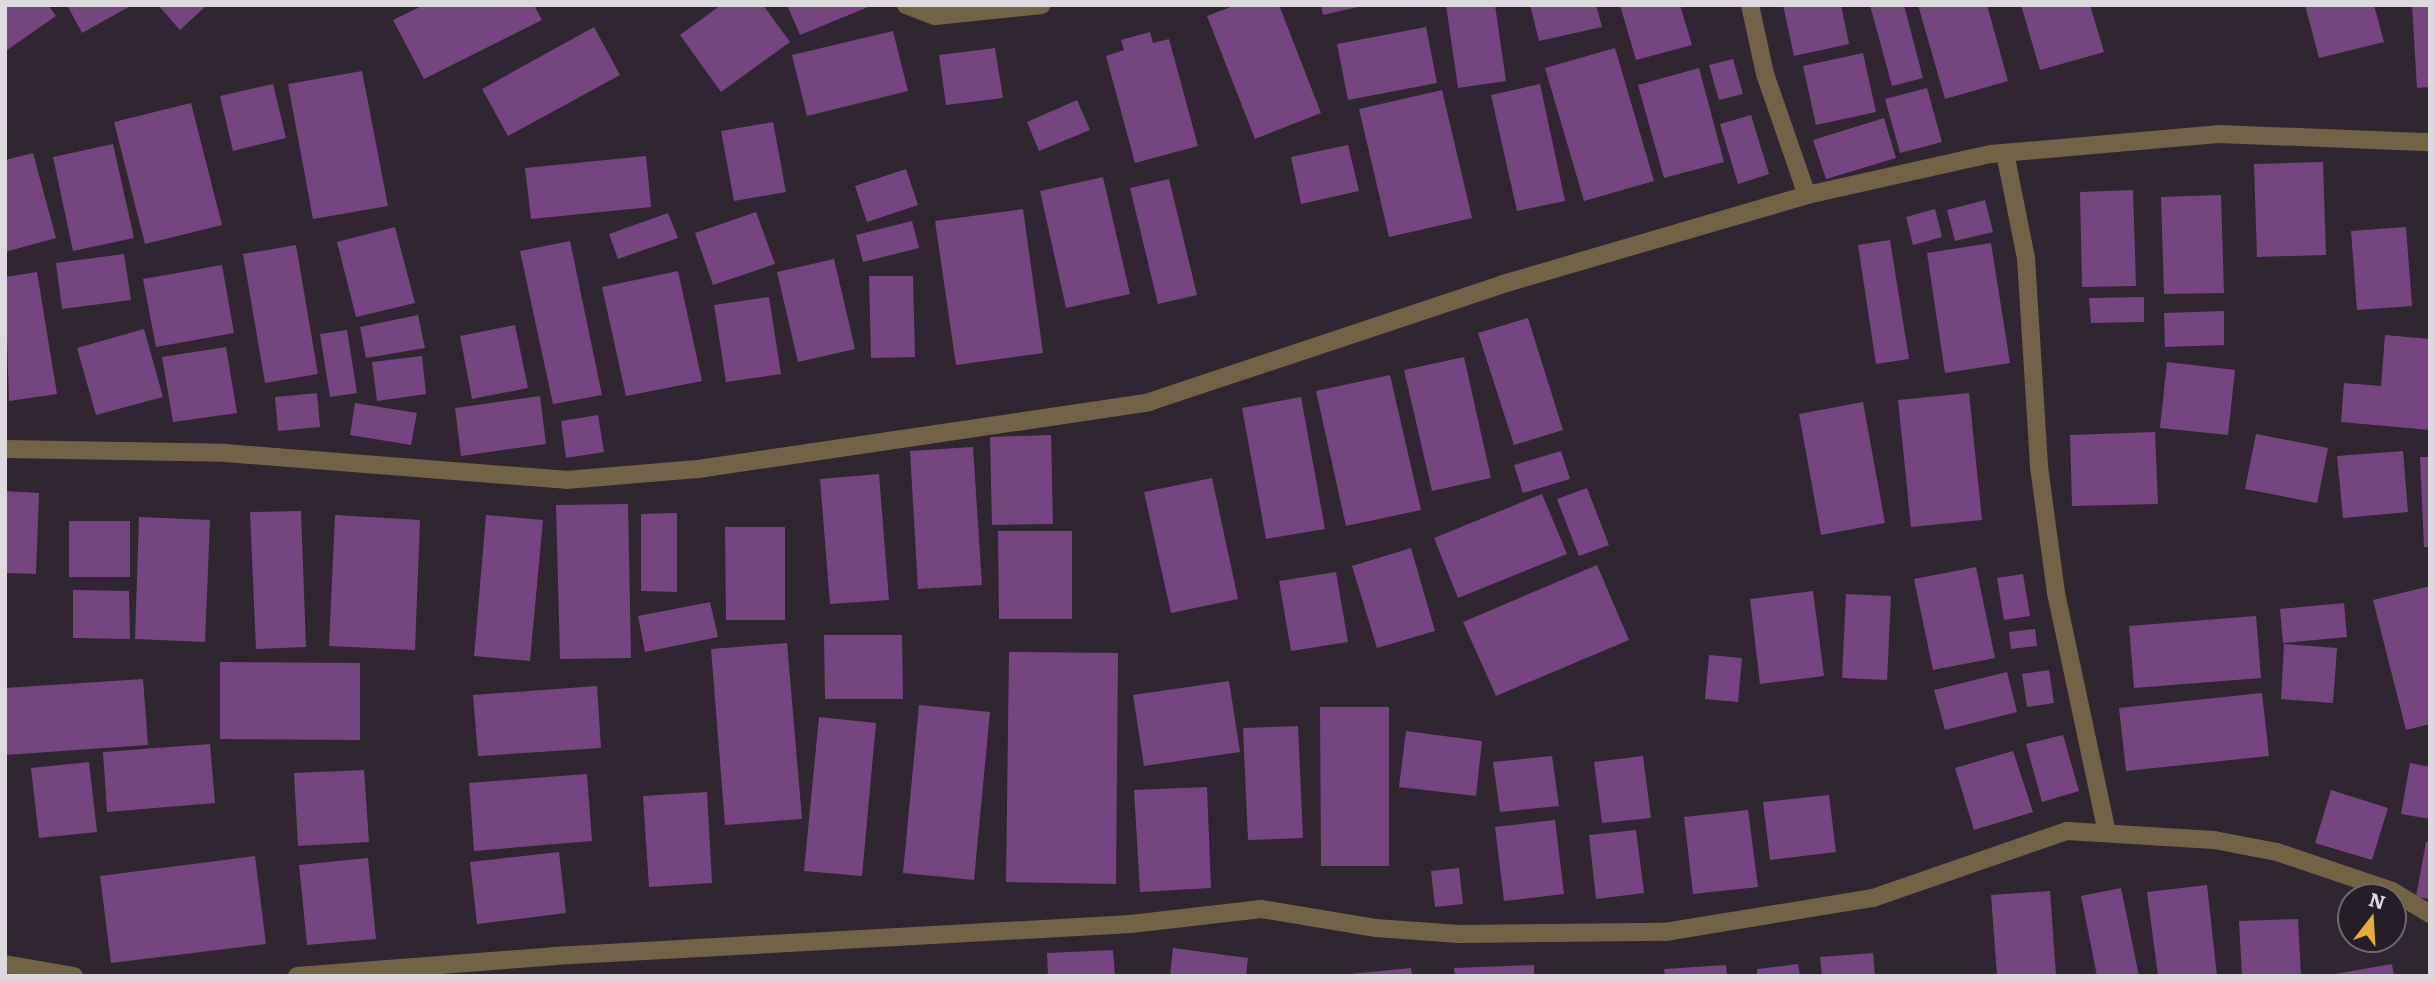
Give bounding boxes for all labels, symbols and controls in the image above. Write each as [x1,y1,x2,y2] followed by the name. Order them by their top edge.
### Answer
[2337,883,2407,953] north arrow
[2366,884,2389,916] text: N

